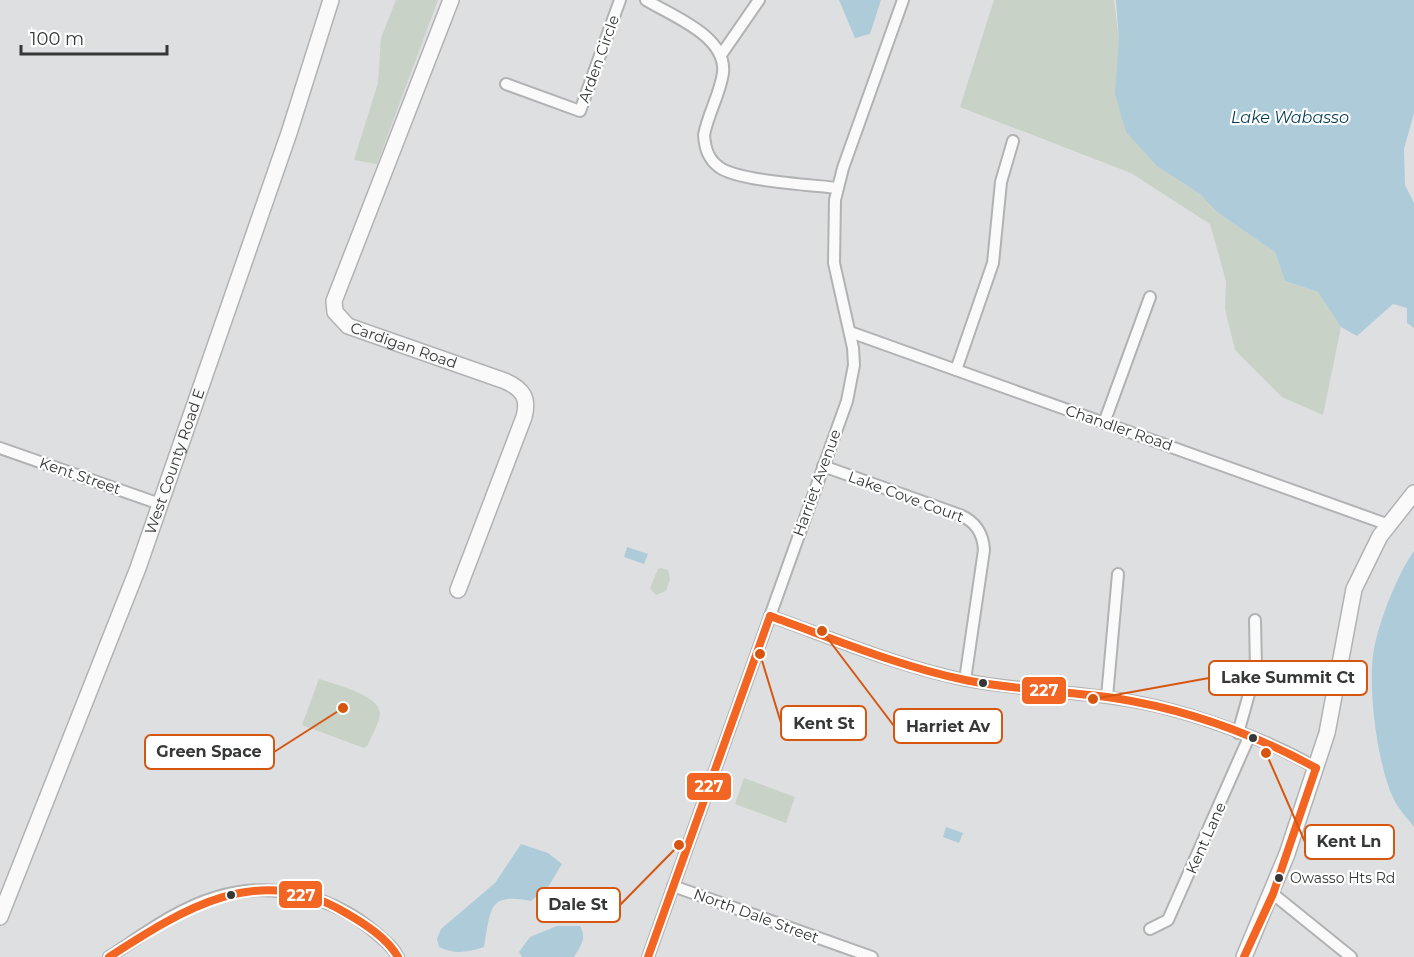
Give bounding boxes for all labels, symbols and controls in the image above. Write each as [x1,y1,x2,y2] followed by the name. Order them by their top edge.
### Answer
[574,12,623,105] street label: Arden Circle
[21,18,166,56] scale bar
[30,28,84,50] text: 100 m
[1231,108,1349,127] water label: Lake Wabasso
[348,318,460,372] street label: Cardigan Road
[140,386,209,537] street label: West County Road E
[1063,400,1175,455] street label: Chandler Road
[788,427,845,539] street label: Harriet Avenue
[37,453,123,498] street label: Kent Street
[846,467,967,526] street label: Lake Cove Court
[1209,661,1367,695] callout: Lake Summit Ct
[1221,668,1355,687] text: Lake Summit Ct
[1021,676,1067,705] line badge: 227
[977,677,989,689] unlabelled marker
[1030,681,1058,700] text: 227
[781,706,866,740] callout: Kent St
[894,709,1002,743] callout: Harriet Av
[793,714,855,733] text: Kent St
[906,717,991,736] text: Harriet Av
[1247,732,1259,744] unlabelled marker
[145,735,274,769] callout: Green Space
[156,742,262,761] text: Green Space
[686,772,732,801] line badge: 227
[695,777,723,796] text: 227
[1181,799,1230,877] street label: Kent Lane
[1305,825,1394,859] callout: Kent Ln
[1317,832,1381,851] text: Kent Ln
[1290,869,1395,887] place label: Owasso Hts Rd
[1273,872,1285,884] marker: Owasso Hts Rd
[278,880,323,909] line badge: 227
[691,884,821,947] street label: North Dale Street
[287,886,315,905] text: 227
[537,888,620,922] callout: Dale St
[225,889,237,901] unlabelled marker
[548,895,608,914] text: Dale St

